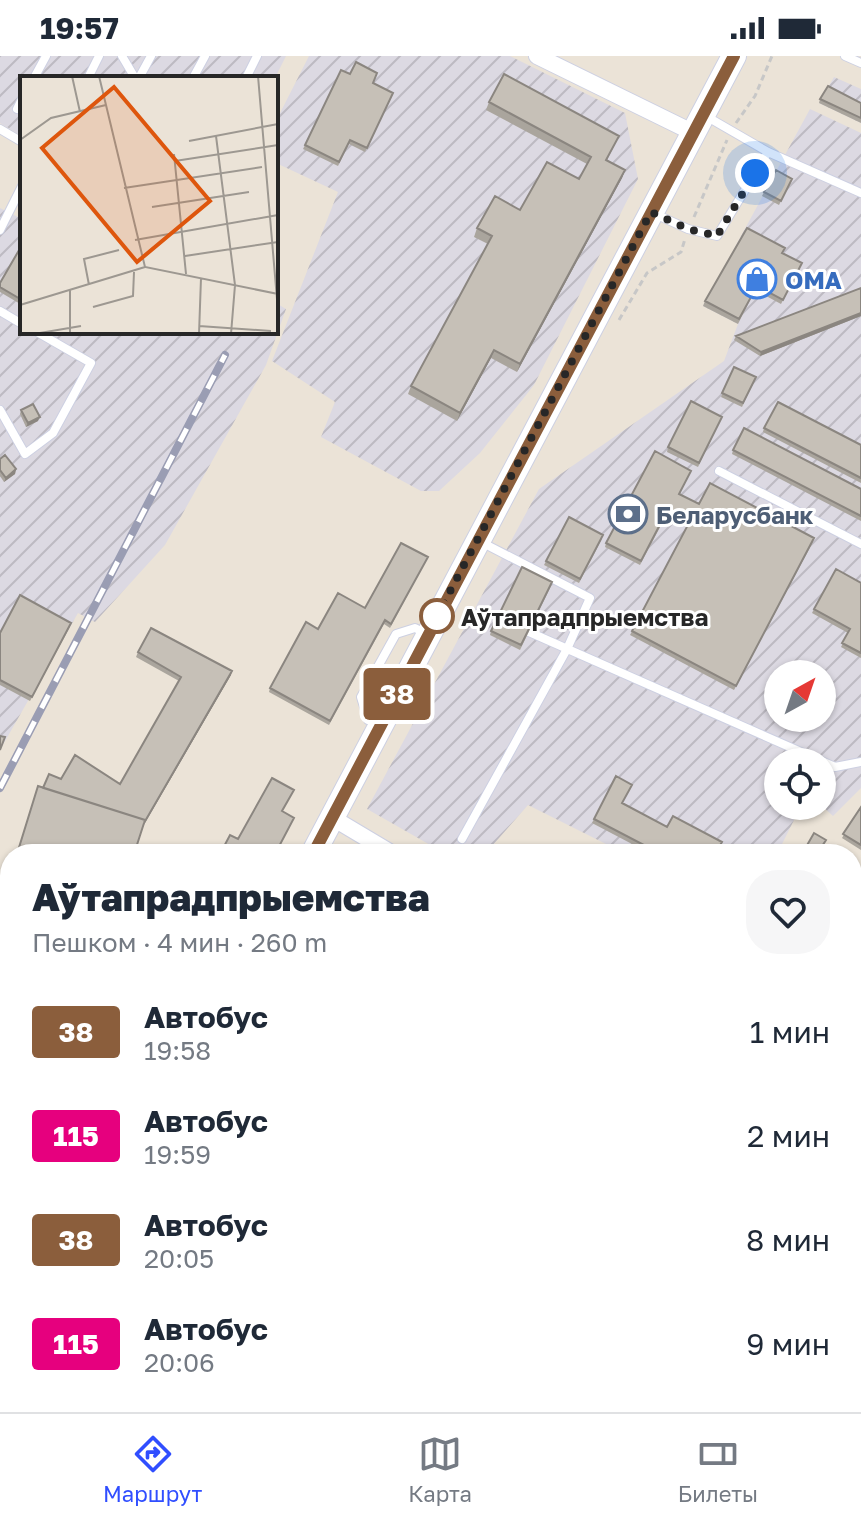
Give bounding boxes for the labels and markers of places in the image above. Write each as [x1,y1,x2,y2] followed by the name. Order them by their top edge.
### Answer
[736,258,778,300] shop icon: ОМА
[785,265,842,294] place label: ОМА
[607,493,649,535] bank icon: Беларусбанк
[656,500,814,529] place label: Беларусбанк
[420,599,454,633] marker: Аўтапрадпрыемства
[461,602,709,631] place label: Аўтапрадпрыемства

